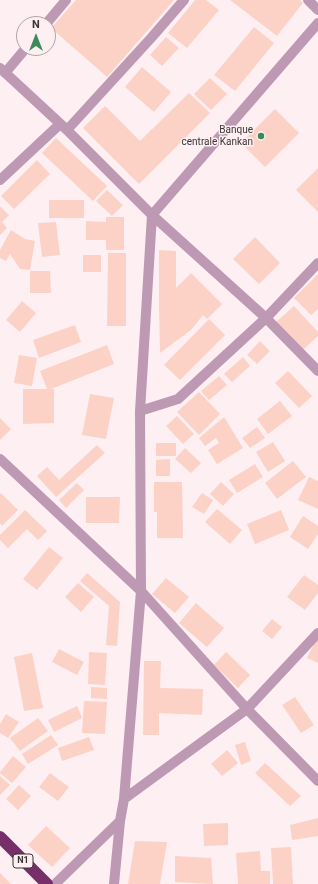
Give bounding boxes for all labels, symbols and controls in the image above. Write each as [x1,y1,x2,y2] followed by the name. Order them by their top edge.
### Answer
[16,16,56,56] north arrow
[32,18,40,31] text: N
[182,124,253,148] place label: Banque centrale Kankan
[256,131,266,141] marker: Banque centrale Kankan
[13,854,33,868] road number: N1

